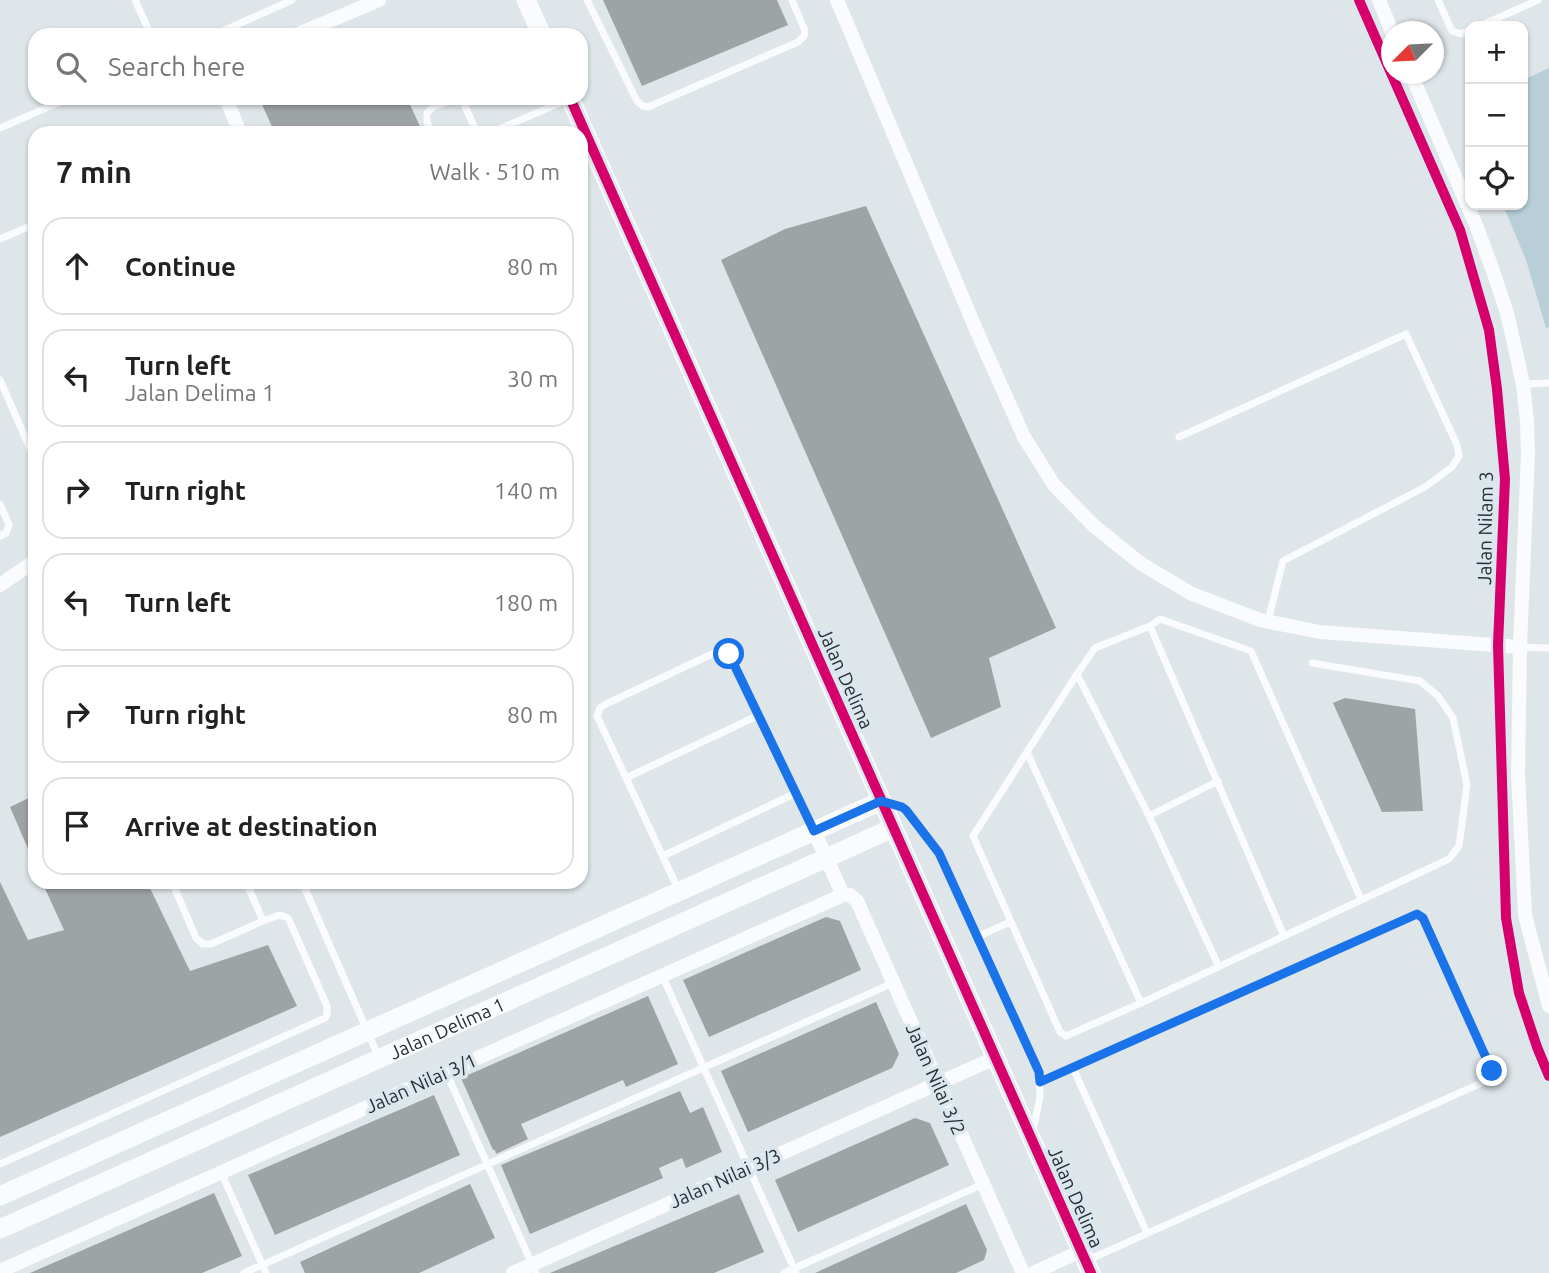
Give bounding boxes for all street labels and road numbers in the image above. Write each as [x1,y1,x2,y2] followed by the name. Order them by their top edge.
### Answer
[1473,471,1497,585] street label: Jalan Nilam 3
[814,624,878,732] street label: Jalan Delima
[386,993,508,1064] street label: Jalan Delima 1
[902,1020,970,1138] street label: Jalan Nilai 3/2
[362,1049,480,1117] street label: Jalan Nilai 3/1
[1044,1143,1108,1251] street label: Jalan Delima
[666,1144,784,1212] street label: Jalan Nilai 3/3

